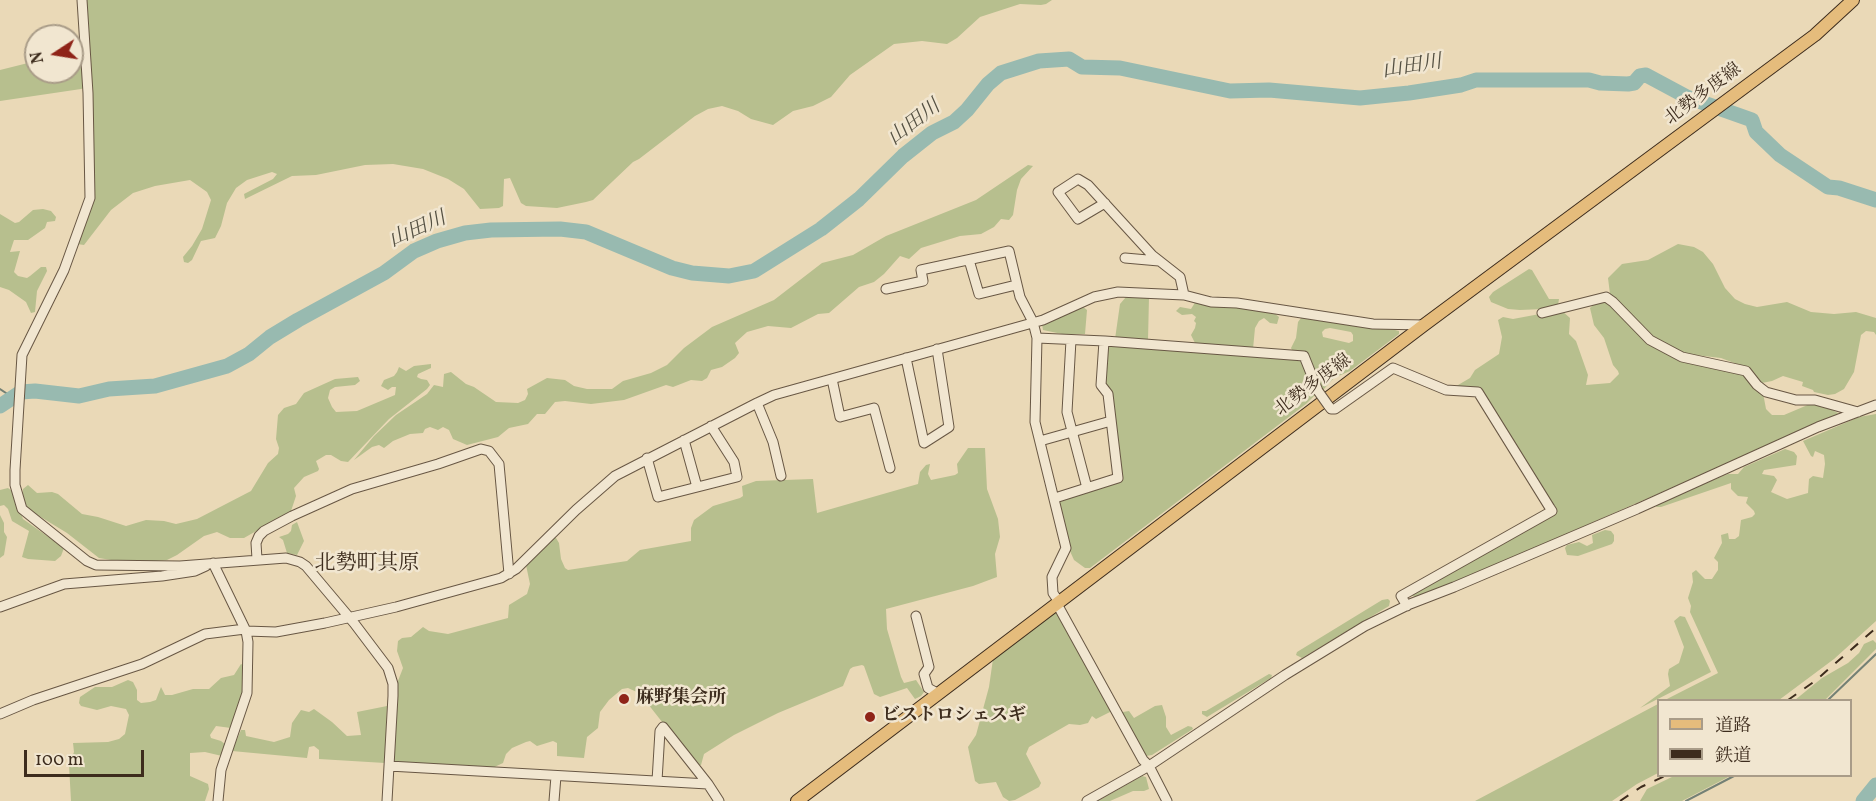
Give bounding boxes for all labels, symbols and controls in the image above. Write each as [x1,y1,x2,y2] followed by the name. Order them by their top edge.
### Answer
[24,24,84,84] north arrow
[26,49,50,65] text: N
[1380,51,1444,85] water label: 山田川
[1662,59,1746,131] street label: 北勢多度線
[884,96,946,152] water label: 山田川
[386,208,450,254] water label: 山田川
[1272,350,1356,422] street label: 北勢多度線
[315,552,419,578] district label: 北勢町其原
[636,688,726,710] place label: 麻野集会所
[617,692,631,706] marker: 麻野集会所
[1657,699,1852,777] legend
[882,706,1026,728] place label: ビストロシェスギ
[863,710,877,724] marker: ビストロシェスギ
[1715,714,1751,739] text: 道路
[27,738,147,776] scale bar
[1715,744,1751,769] text: 鉄道
[35,748,84,773] text: 100 m

